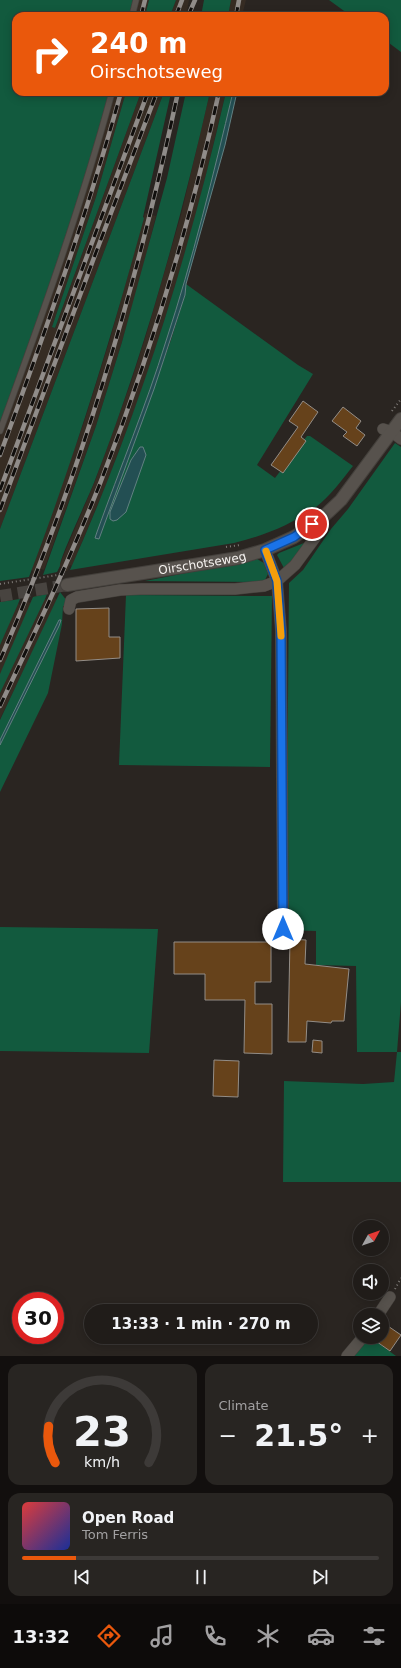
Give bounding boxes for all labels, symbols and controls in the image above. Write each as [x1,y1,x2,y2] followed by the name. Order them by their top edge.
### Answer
[90,27,187,60] text: 240 m
[24,28,76,80] icon: right
[90,61,223,82] text: Oirschotseweg
[295,507,329,541] pin
[301,513,323,535] icon: arrive
[157,549,248,577] street label: Oirschotseweg
[262,908,304,950] position arrow
[353,1220,389,1256] north arrow
[353,1220,389,1344] map controls
[353,1264,389,1300] button: sound
[12,1292,64,1344] speed limit sign: 30
[353,1308,389,1344] button: layers
[111,1315,291,1333] text: 13:33 · 1 min · 270 m
[219,1398,269,1413] text: Climate
[73,1406,131,1455] text: 23
[254,1418,343,1453] text: 21.5°
[219,1423,237,1448] text: −
[361,1423,379,1448] text: +
[84,1453,120,1469] text: km/h
[82,1509,174,1527] text: Open Road
[82,1527,148,1542] text: Tom Ferris
[71,1566,93,1588] icon: previous
[190,1566,212,1588] icon: pause
[309,1566,331,1588] icon: next
[95,1622,123,1650] icon: directions
[148,1622,176,1650] icon: music
[201,1622,229,1650] icon: phone
[254,1622,282,1650] icon: climate
[307,1622,335,1650] icon: car
[360,1622,388,1650] icon: filters
[13,1626,70,1647] text: 13:32

